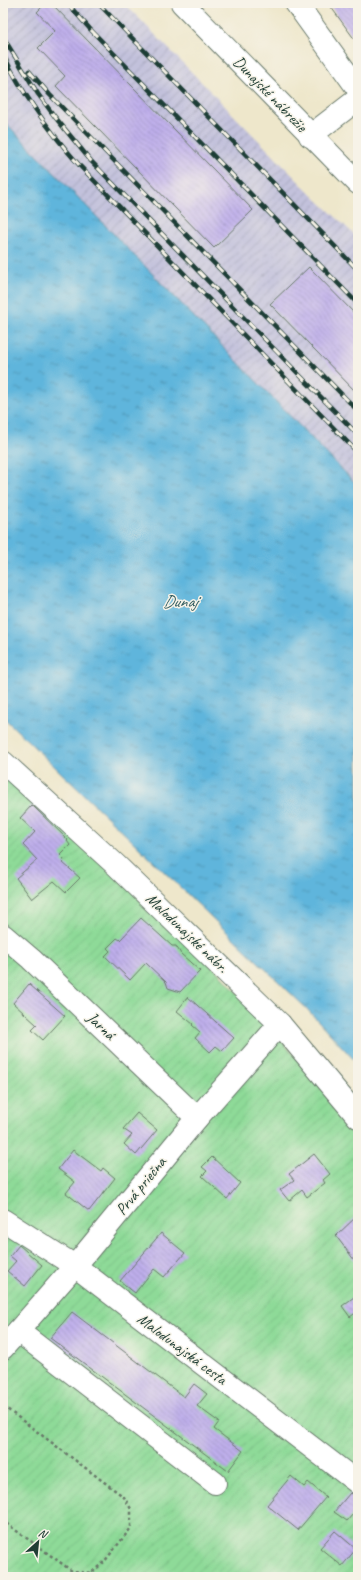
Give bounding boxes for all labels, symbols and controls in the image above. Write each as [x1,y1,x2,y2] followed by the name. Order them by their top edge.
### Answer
[229,52,312,137] street label: Dunajské nábrežie
[163,591,202,612] water label: Dunaj
[142,889,233,978] street label: Malodunajské nábr.
[82,1007,121,1046] street label: Jarná
[111,1152,171,1219] street label: Prvá priečna
[133,1309,232,1390] street label: Malodunajská cesta
[18,1522,58,1562] north arrow
[36,1525,51,1542] text: N

